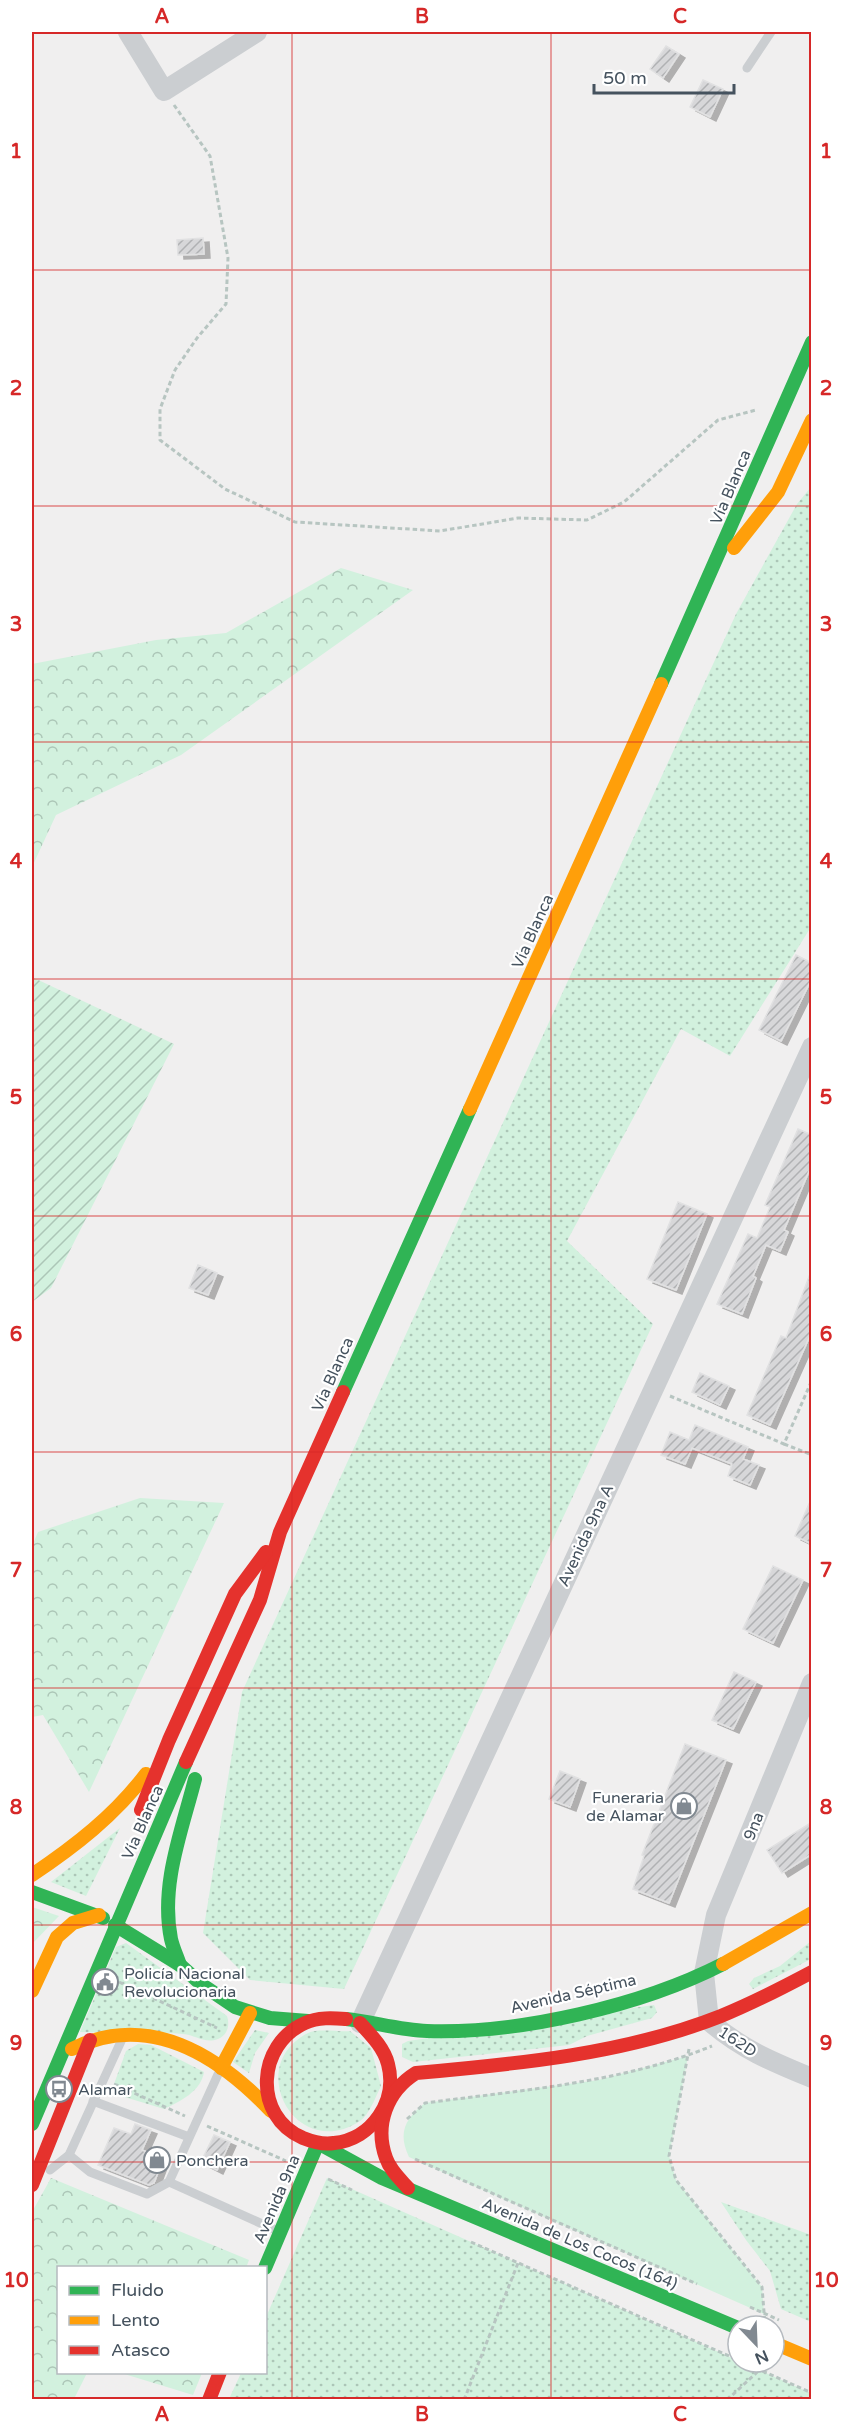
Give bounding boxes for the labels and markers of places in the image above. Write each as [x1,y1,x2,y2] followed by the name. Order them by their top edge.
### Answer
[586,1788,665,1826] place label: Funeraria de Alamar
[669,1791,699,1821] shop icon: Funeraria de Alamar
[124,1964,245,2002] place label: Policía Nacional Revolucionaria
[90,1967,120,1997] public building icon: Policía Nacional Revolucionaria
[44,2074,74,2104] bus stop icon: Alamar
[78,2080,133,2100] place label: Alamar
[142,2145,172,2175] shop icon: Ponchera
[176,2151,248,2171] place label: Ponchera

